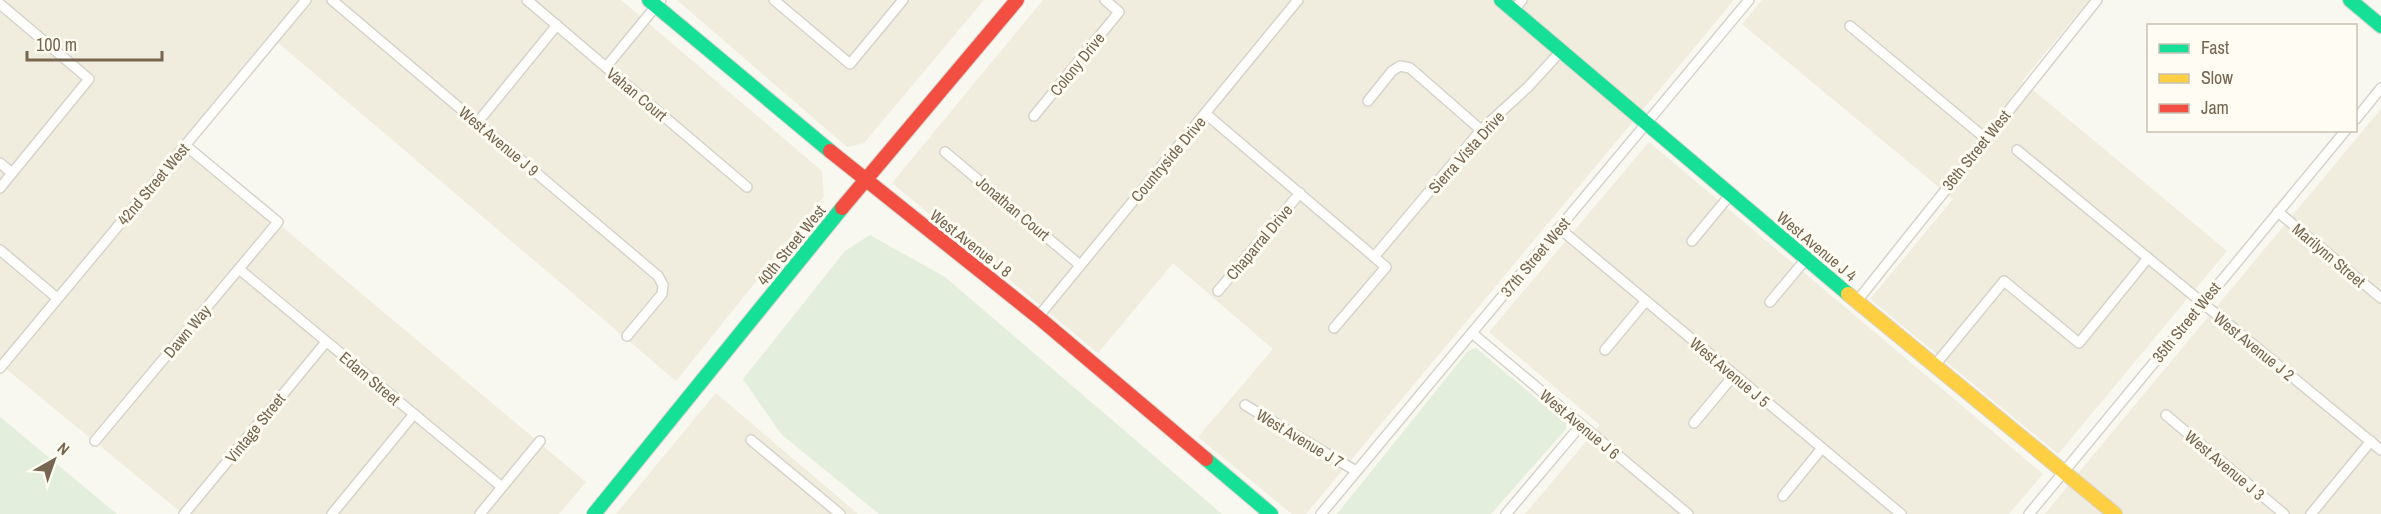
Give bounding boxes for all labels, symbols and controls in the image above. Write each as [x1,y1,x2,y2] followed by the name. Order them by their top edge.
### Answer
[27,24,162,62] scale bar
[2147,24,2357,132] legend
[1045,28,1109,100] street label: Colony Drive
[36,32,77,57] text: 100 m
[2201,35,2229,60] text: Fast
[602,62,672,126] street label: Vahan Court
[2201,65,2233,90] text: Slow
[2201,95,2229,120] text: Jam
[454,101,544,181] street label: West Avenue J 9
[1937,105,2015,195] street label: 36th Street West
[1423,106,1509,198] street label: Sierra Vista Drive
[1126,111,1210,207] street label: Countryside Drive
[112,138,194,230] street label: 42nd Street West
[972,171,1055,245] street label: Jonathan Court
[1221,199,1297,285] street label: Chaparral Drive
[752,200,830,290] street label: 40th Street West
[926,204,1016,282] street label: West Avenue J 8
[1772,206,1862,286] street label: West Avenue J 4
[1495,212,1575,301] street label: 37th Street West
[2288,218,2370,292] street label: Marilynn Street
[2147,277,2225,367] street label: 35th Street West
[158,299,216,362] street label: Dawn Way
[2209,307,2299,385] street label: West Avenue J 2
[1685,332,1775,412] street label: West Avenue J 5
[335,346,405,410] street label: Edam Street
[1535,384,1625,464] street label: West Avenue J 6
[220,388,290,467] street label: Vintage Street
[1252,403,1348,473] street label: West Avenue J 7
[2180,425,2270,505] street label: West Avenue J 3
[24,430,84,490] north arrow
[53,437,74,460] text: N

